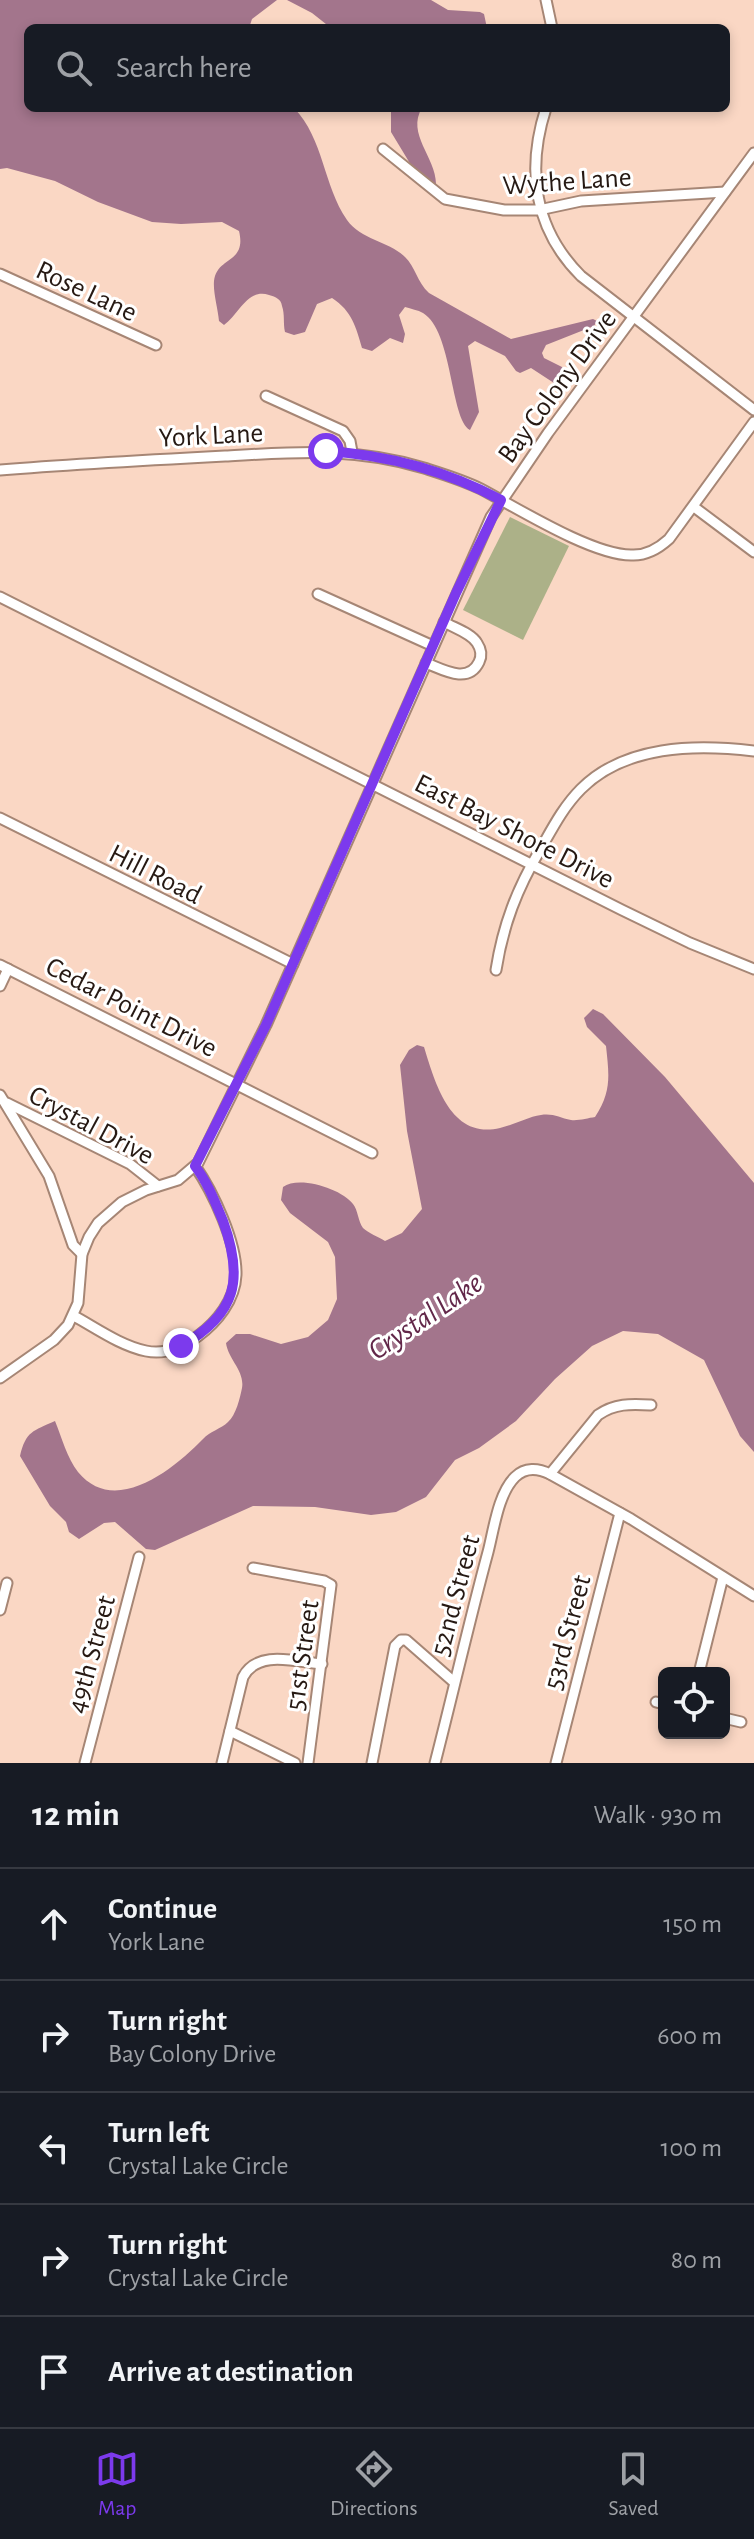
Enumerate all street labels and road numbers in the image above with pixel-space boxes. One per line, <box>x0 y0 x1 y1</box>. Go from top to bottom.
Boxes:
street label: Wythe Lane <box>502 164 632 200</box>
street label: Rose Lane <box>31 256 141 327</box>
street label: Bay Colony Drive <box>493 306 622 469</box>
street label: York Lane <box>158 419 264 453</box>
street label: East Bay Shore Drive <box>410 769 618 894</box>
street label: Hill Road <box>104 840 206 910</box>
street label: Cedar Point Drive <box>41 953 221 1063</box>
street label: Crystal Drive <box>24 1081 158 1170</box>
street label: 52nd Street <box>426 1532 486 1659</box>
street label: 53rd Street <box>539 1572 597 1693</box>
street label: 49th Street <box>63 1593 121 1716</box>
street label: 51st Street <box>281 1598 325 1712</box>

